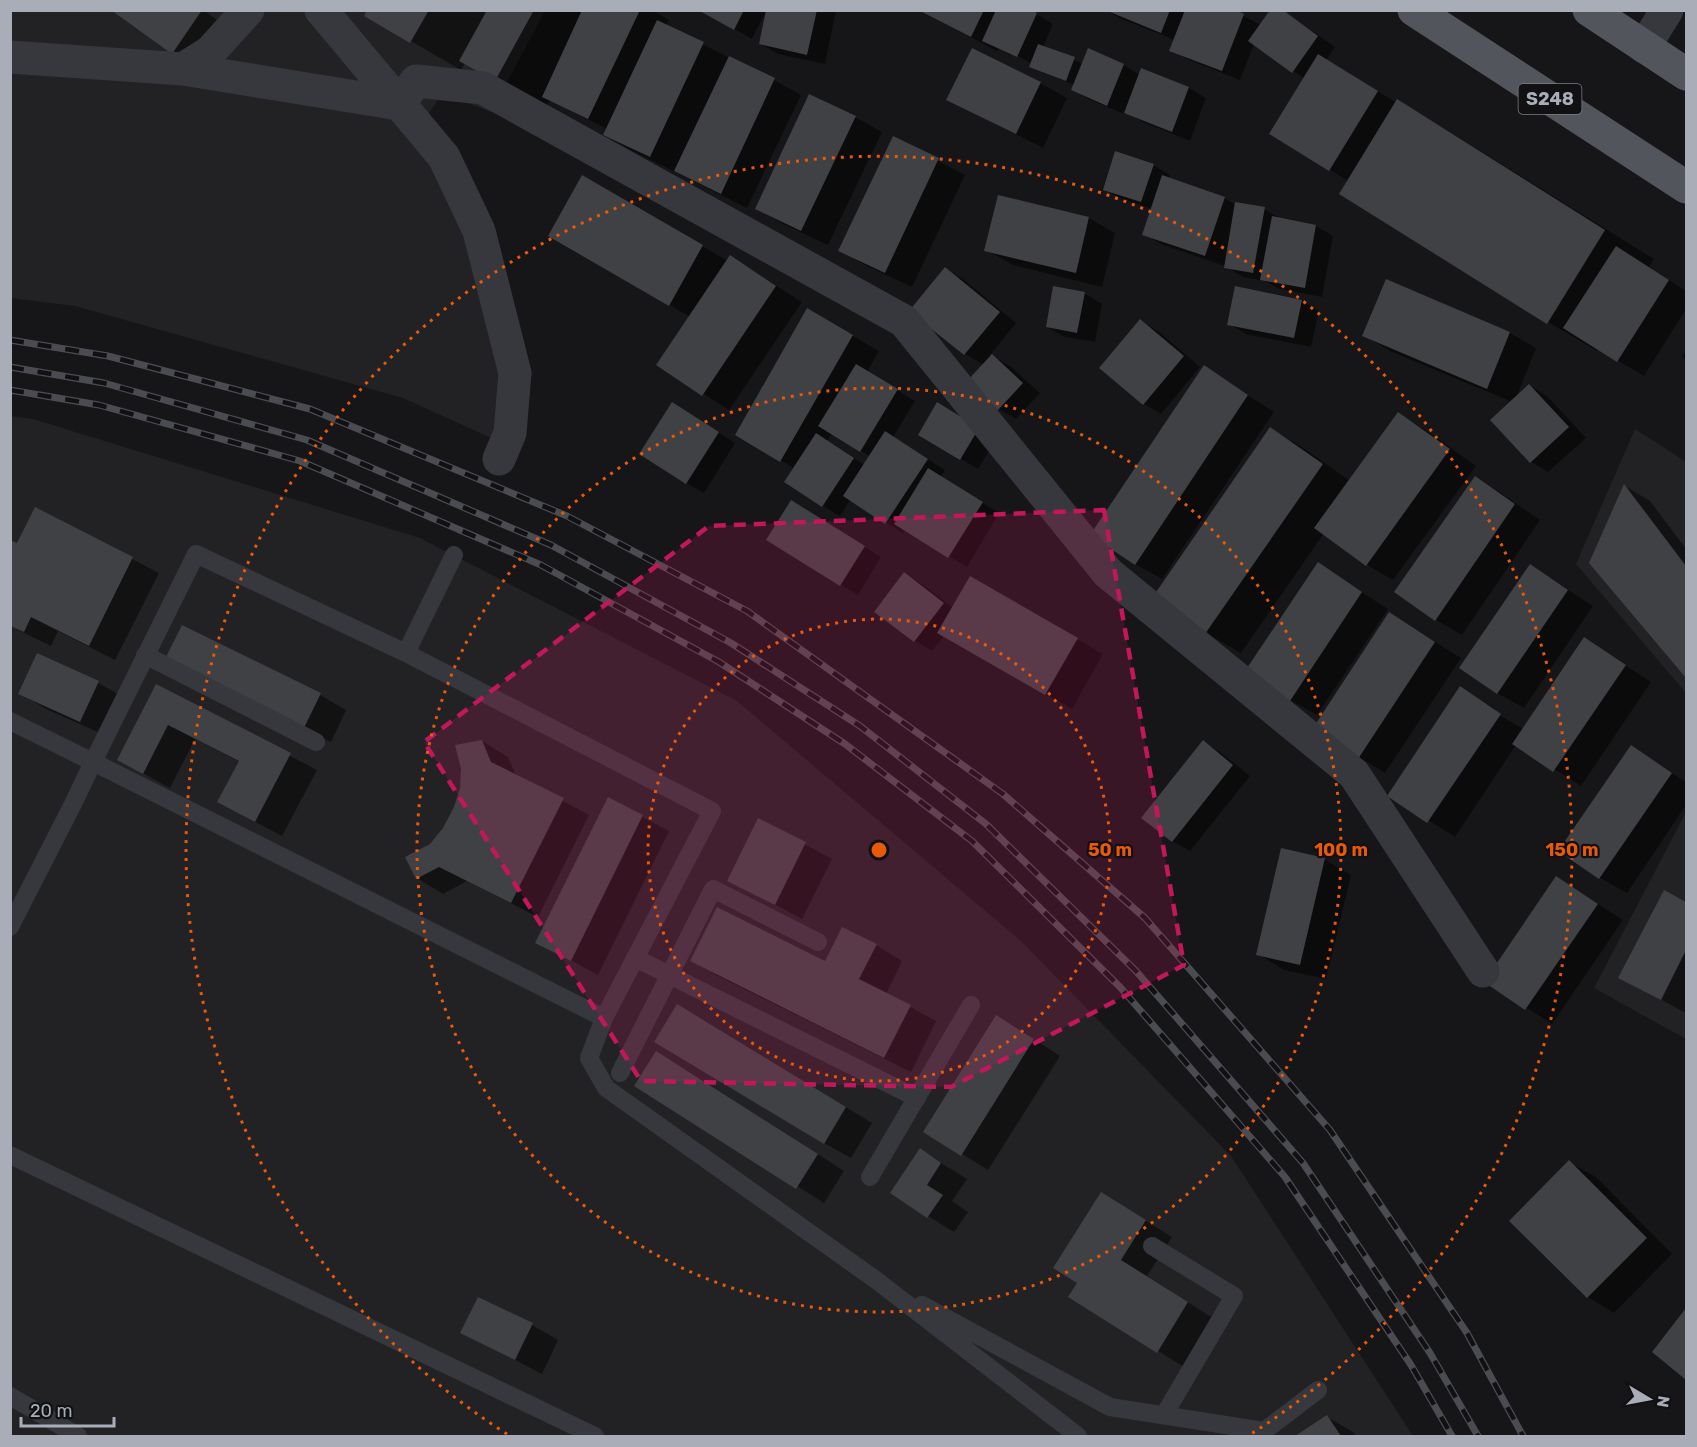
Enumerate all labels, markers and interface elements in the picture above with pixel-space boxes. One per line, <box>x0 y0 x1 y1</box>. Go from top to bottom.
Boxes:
road number: S248 <box>1518 84 1582 114</box>
text: 50 m <box>1088 839 1132 861</box>
text: 100 m <box>1314 839 1368 861</box>
text: 150 m <box>1545 839 1599 861</box>
centre of rings <box>869 840 889 860</box>
north arrow <box>1619 1369 1679 1429</box>
scale bar <box>21 1390 114 1428</box>
text: N <box>1653 1394 1674 1409</box>
text: 20 m <box>30 1400 72 1422</box>

